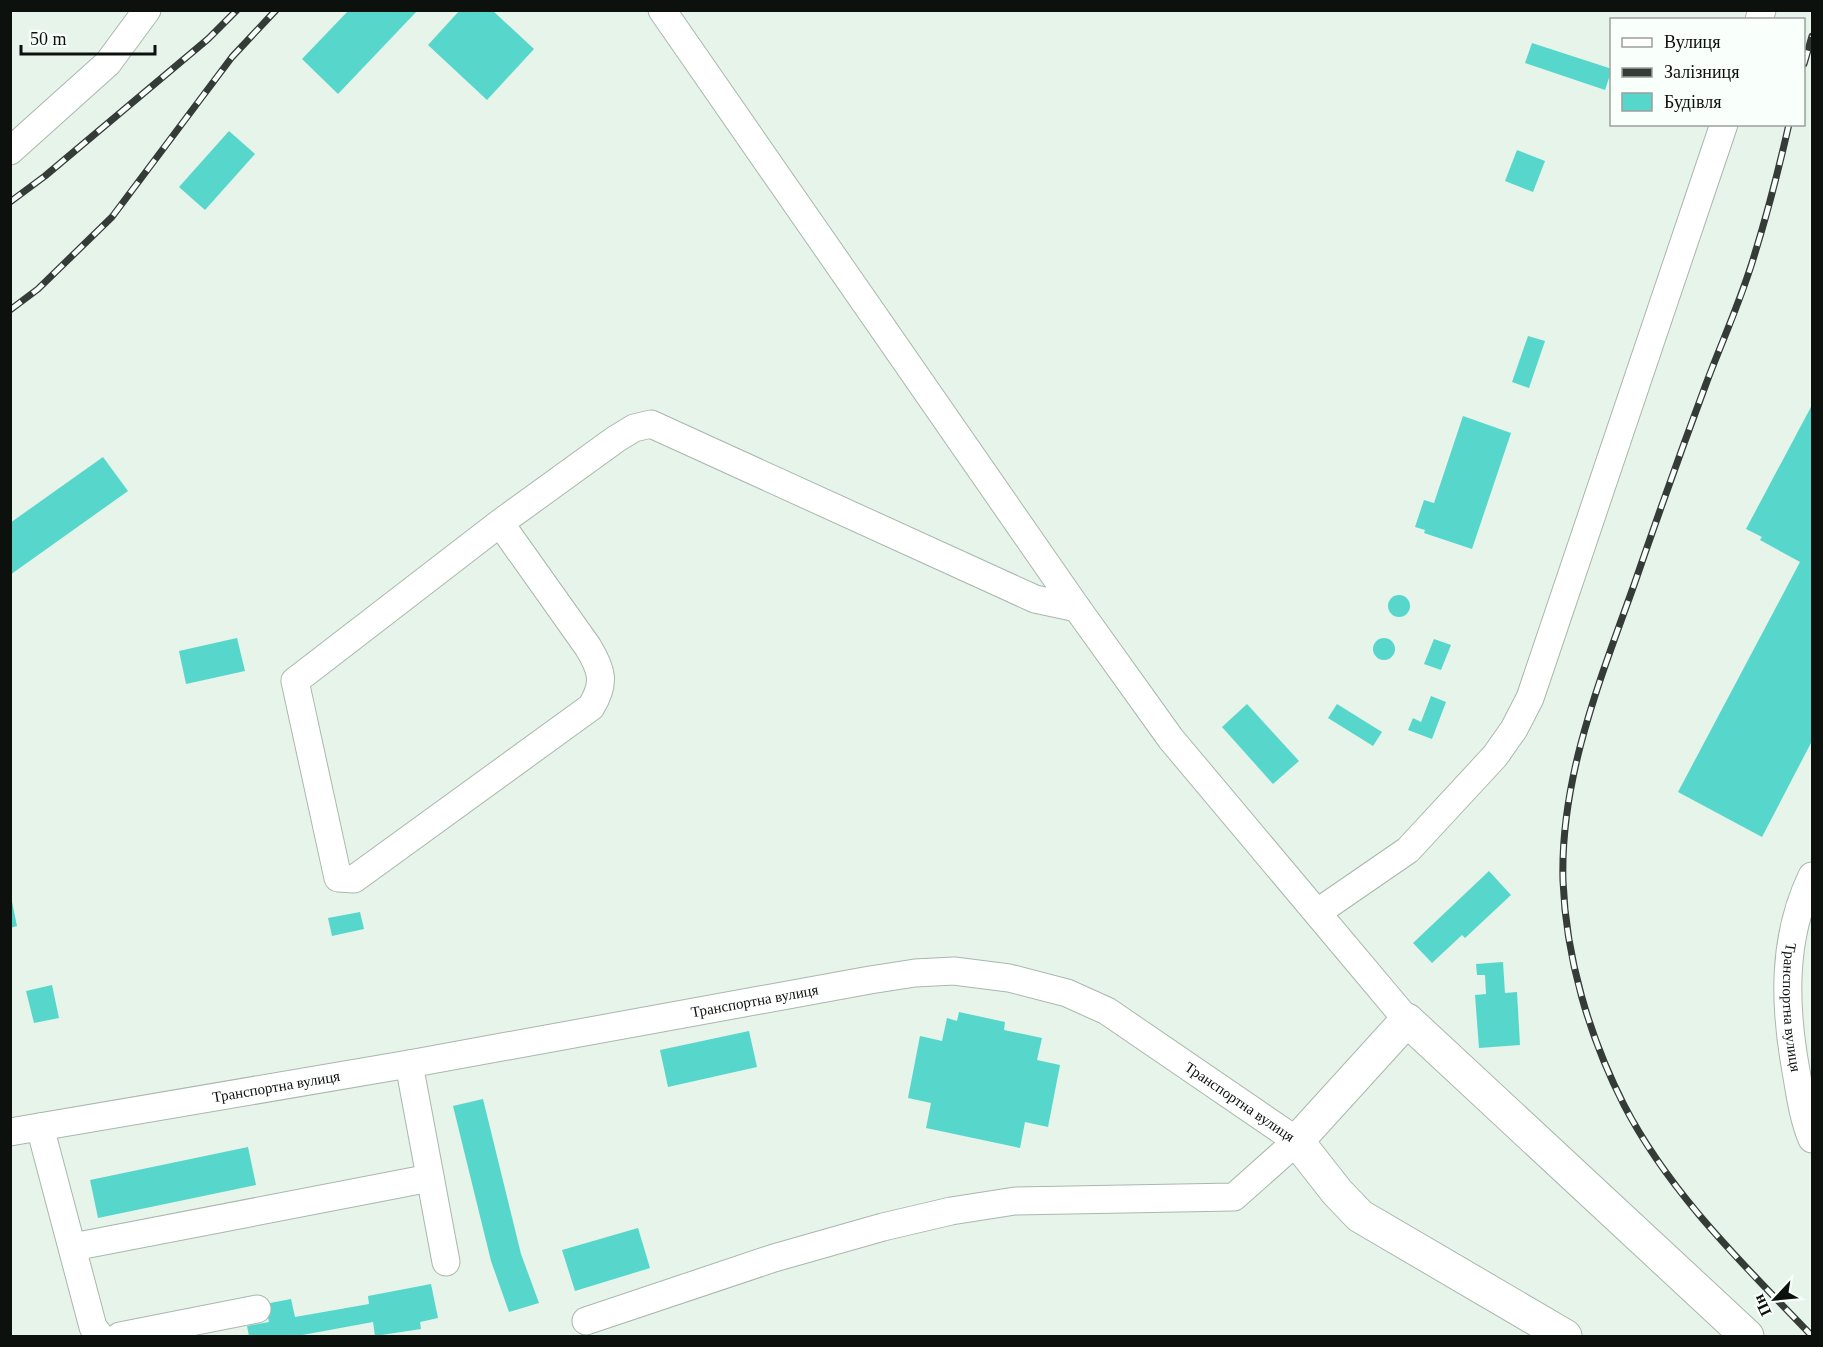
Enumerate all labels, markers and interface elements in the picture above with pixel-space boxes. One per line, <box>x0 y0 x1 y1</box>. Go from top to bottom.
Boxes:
scale bar <box>21 18 154 56</box>
legend <box>1610 18 1805 126</box>
text: 50 m <box>30 29 67 49</box>
text: Вулиця <box>1664 32 1721 52</box>
text: Залізниця <box>1664 62 1739 82</box>
text: Будівля <box>1664 92 1721 112</box>
street label: Транспортна вулиця <box>1780 942 1804 1073</box>
street label: Транспортна вулиця <box>690 982 820 1020</box>
street label: Транспортна вулиця <box>1182 1059 1298 1145</box>
street label: Транспортна вулиця <box>211 1068 341 1105</box>
north arrow <box>1745 1269 1805 1329</box>
text: Пн <box>1750 1292 1774 1319</box>

